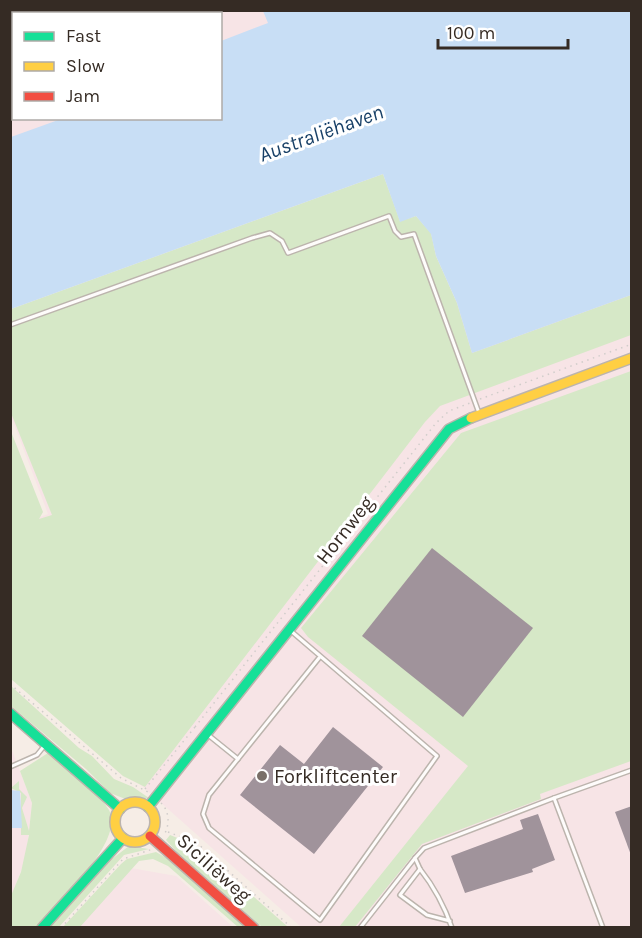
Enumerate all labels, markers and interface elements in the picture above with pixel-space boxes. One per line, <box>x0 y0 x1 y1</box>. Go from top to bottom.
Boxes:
legend <box>12 12 222 120</box>
scale bar <box>438 12 568 50</box>
text: 100 m <box>447 22 495 44</box>
text: Fast <box>66 25 101 47</box>
text: Slow <box>66 55 105 77</box>
text: Jam <box>66 85 100 107</box>
water label: Australiëhaven <box>256 99 386 167</box>
street label: Hornweg <box>311 492 379 568</box>
place label: Forkliftcenter <box>274 765 398 788</box>
marker: Forkliftcenter <box>255 769 269 783</box>
street label: Siciliëweg <box>172 829 256 907</box>

